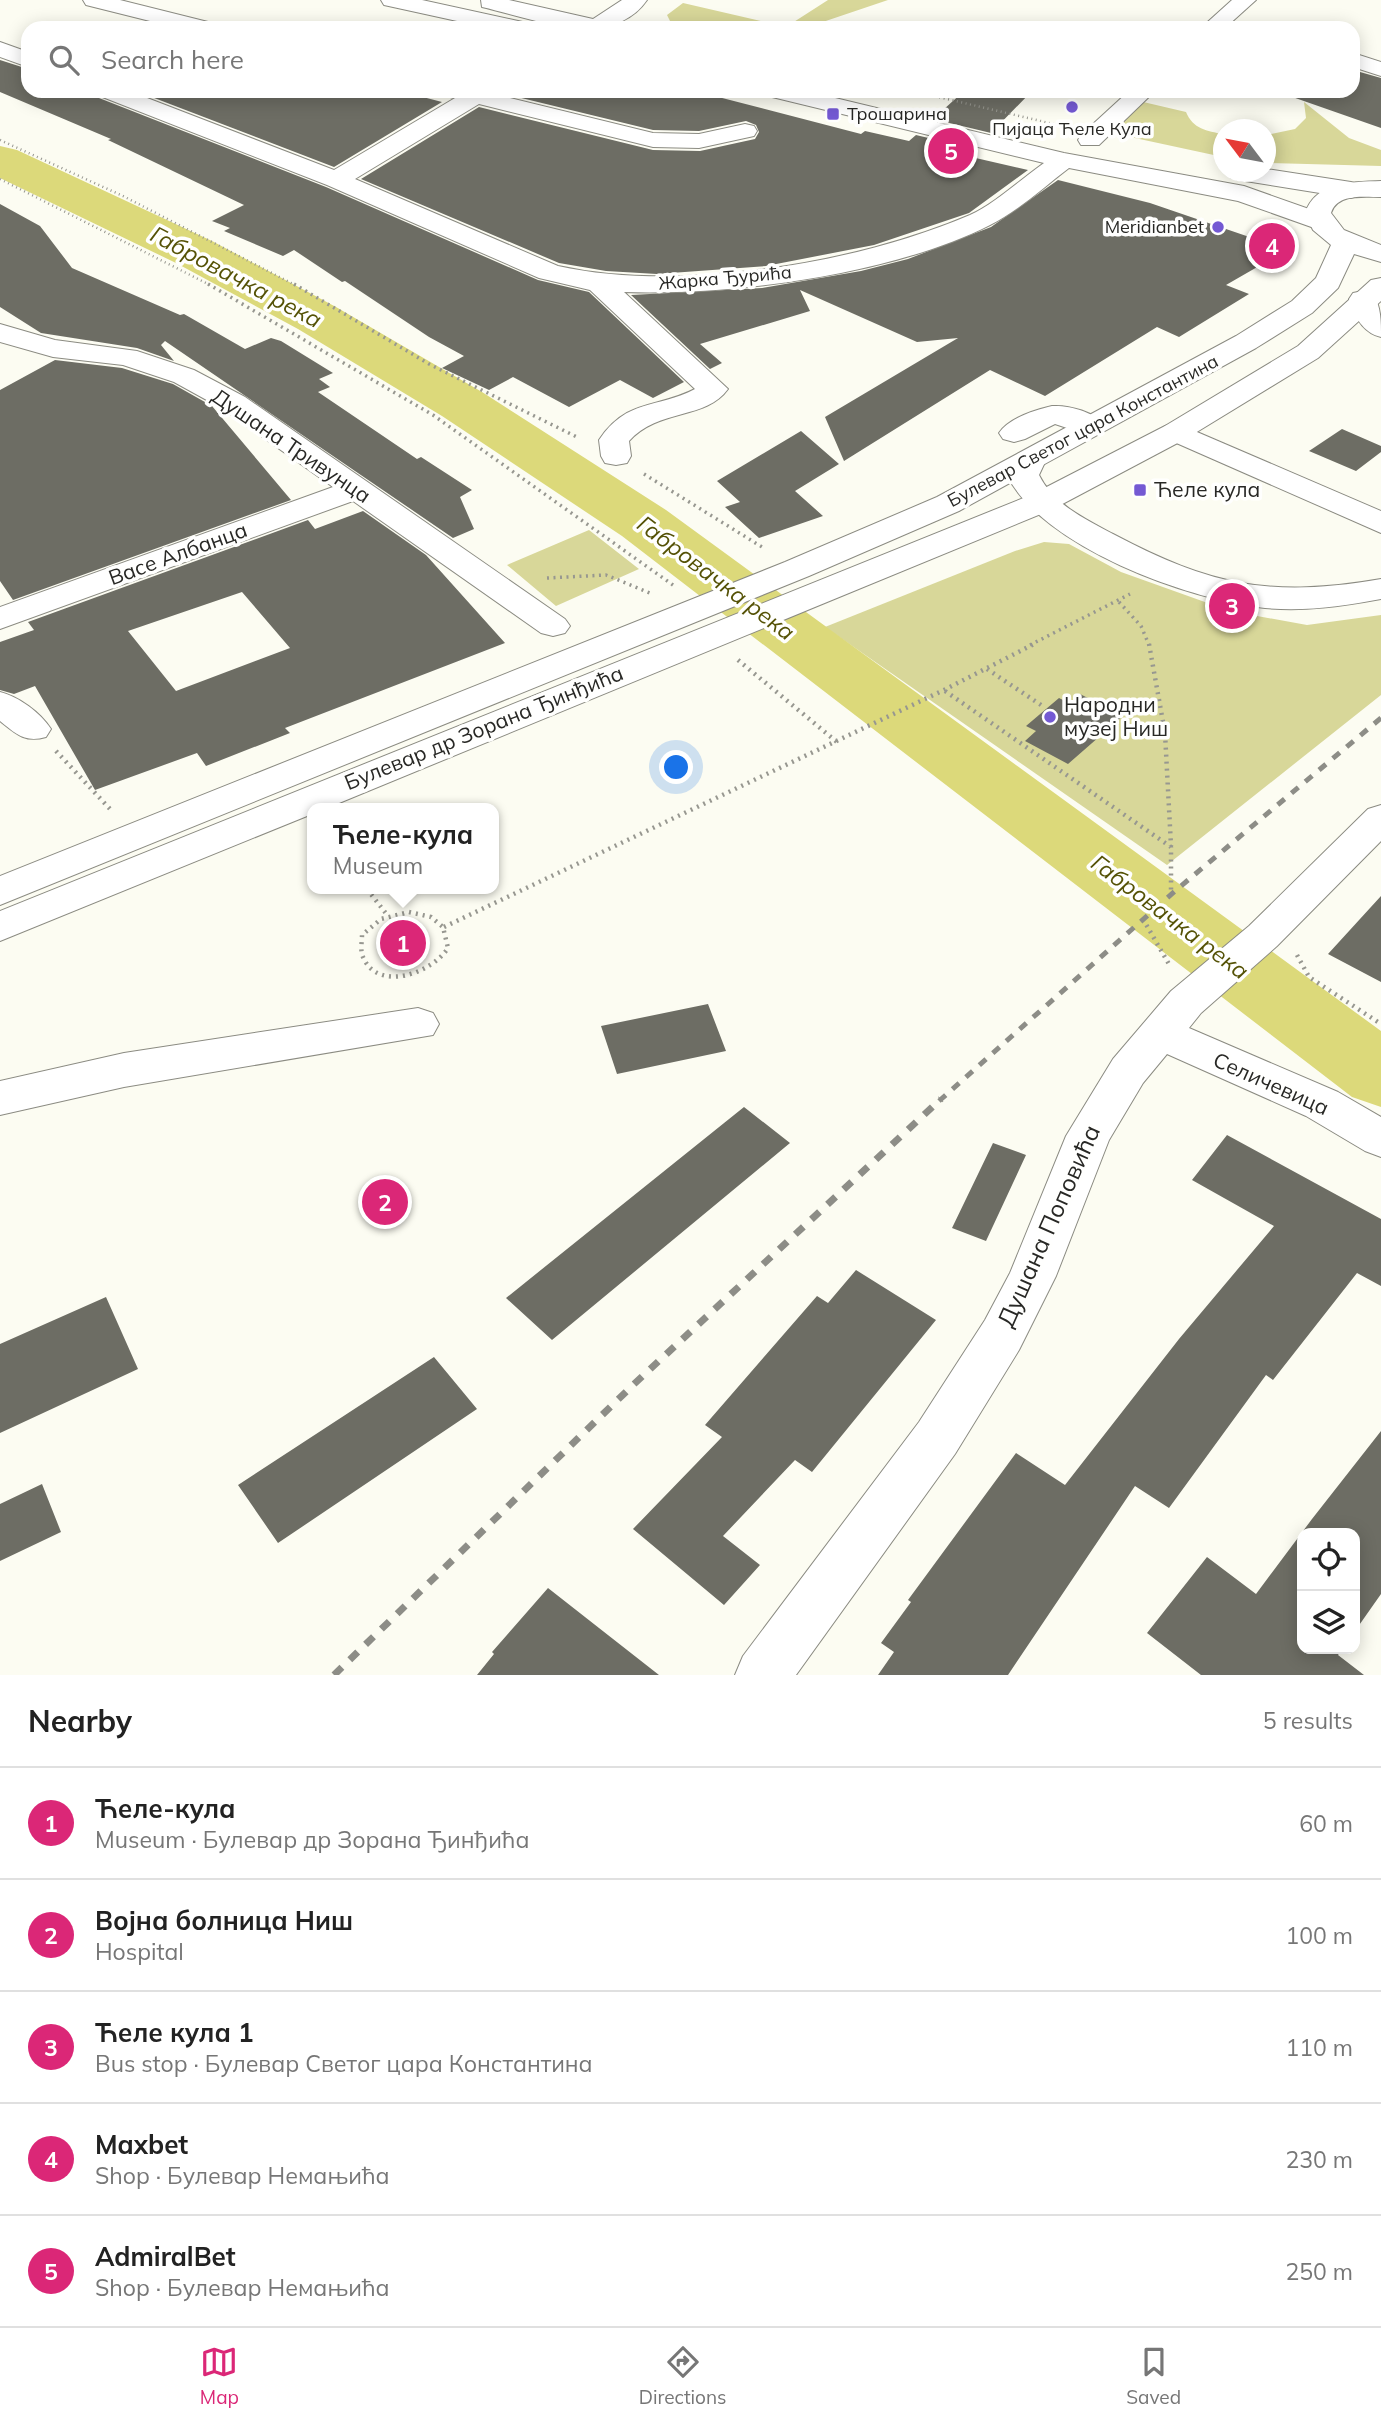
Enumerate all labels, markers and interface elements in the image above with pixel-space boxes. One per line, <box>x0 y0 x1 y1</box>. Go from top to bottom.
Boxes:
search box <box>21 21 1360 98</box>
icon: search <box>45 41 83 79</box>
text: Search here <box>101 43 244 76</box>
marker: Пијаца Ћеле Кула <box>1064 99 1080 115</box>
place label: Трошарина <box>847 102 947 125</box>
marker: Трошарина <box>825 106 841 122</box>
place label: Пијаца Ћеле Кула <box>992 117 1152 140</box>
north arrow <box>1213 119 1276 182</box>
pin: 5 <box>928 125 974 177</box>
place label: Meridianbet <box>1105 215 1204 238</box>
water label: Габровачка река <box>146 219 327 334</box>
marker: Meridianbet <box>1210 219 1226 235</box>
pin: 4 <box>1249 220 1295 272</box>
street label: Жарка Ђурића <box>657 260 793 295</box>
street label: Булевар Светог цара Константина <box>943 349 1222 512</box>
street label: Душана Тривунца <box>207 382 376 508</box>
place label: Ћеле кула <box>1154 476 1260 502</box>
marker: Ћеле кула <box>1132 482 1148 498</box>
water label: Габровачка река <box>632 509 801 646</box>
street label: Васе Албанца <box>105 516 251 590</box>
pin: 3 <box>1209 580 1255 632</box>
street label: Булевар др Зорана Ђинђића <box>340 659 627 795</box>
place label: Народни музеј Ниш <box>1064 691 1168 741</box>
marker: Народни музеј Ниш <box>1042 709 1058 725</box>
your location <box>659 750 693 784</box>
popup <box>307 803 499 894</box>
text: Ћеле-кула <box>333 818 473 851</box>
water label: Габровачка река <box>1086 848 1255 985</box>
text: Museum <box>333 851 423 880</box>
pin: 1 <box>380 917 426 969</box>
street label: Селичевица <box>1210 1046 1333 1120</box>
street label: Душана Поповића <box>990 1120 1106 1331</box>
pin: 2 <box>362 1176 408 1228</box>
map controls <box>1297 1528 1360 1654</box>
button: locate <box>1297 1528 1360 1591</box>
button: layers <box>1297 1591 1360 1654</box>
text: Nearby <box>28 1702 132 1740</box>
text: 5 results <box>1263 1706 1353 1735</box>
text: Ћеле-кула <box>95 1792 235 1825</box>
text: 1 <box>44 1809 58 1838</box>
text: 60 m <box>1299 1809 1353 1838</box>
text: Museum · Булевар др Зорана Ђинђића <box>95 1825 530 1854</box>
text: Војна болница Ниш <box>95 1904 353 1937</box>
text: 2 <box>44 1921 58 1950</box>
text: 100 m <box>1285 1921 1353 1950</box>
text: Hospital <box>95 1937 184 1966</box>
text: Ћеле кула 1 <box>95 2016 254 2049</box>
text: 3 <box>44 2033 58 2062</box>
text: 110 m <box>1285 2033 1353 2062</box>
text: Bus stop · Булевар Светог цара Константина <box>95 2049 593 2078</box>
text: Maxbet <box>95 2128 188 2161</box>
text: 4 <box>44 2145 58 2174</box>
text: 230 m <box>1285 2145 1353 2174</box>
text: Shop · Булевар Немањића <box>95 2161 390 2190</box>
text: AdmiralBet <box>95 2240 236 2273</box>
text: 5 <box>44 2257 58 2286</box>
text: 250 m <box>1285 2257 1353 2286</box>
text: Shop · Булевар Немањића <box>95 2273 390 2302</box>
tab: Map <box>200 2343 239 2409</box>
tab: Directions <box>639 2343 727 2409</box>
tab: Saved <box>1126 2343 1181 2409</box>

